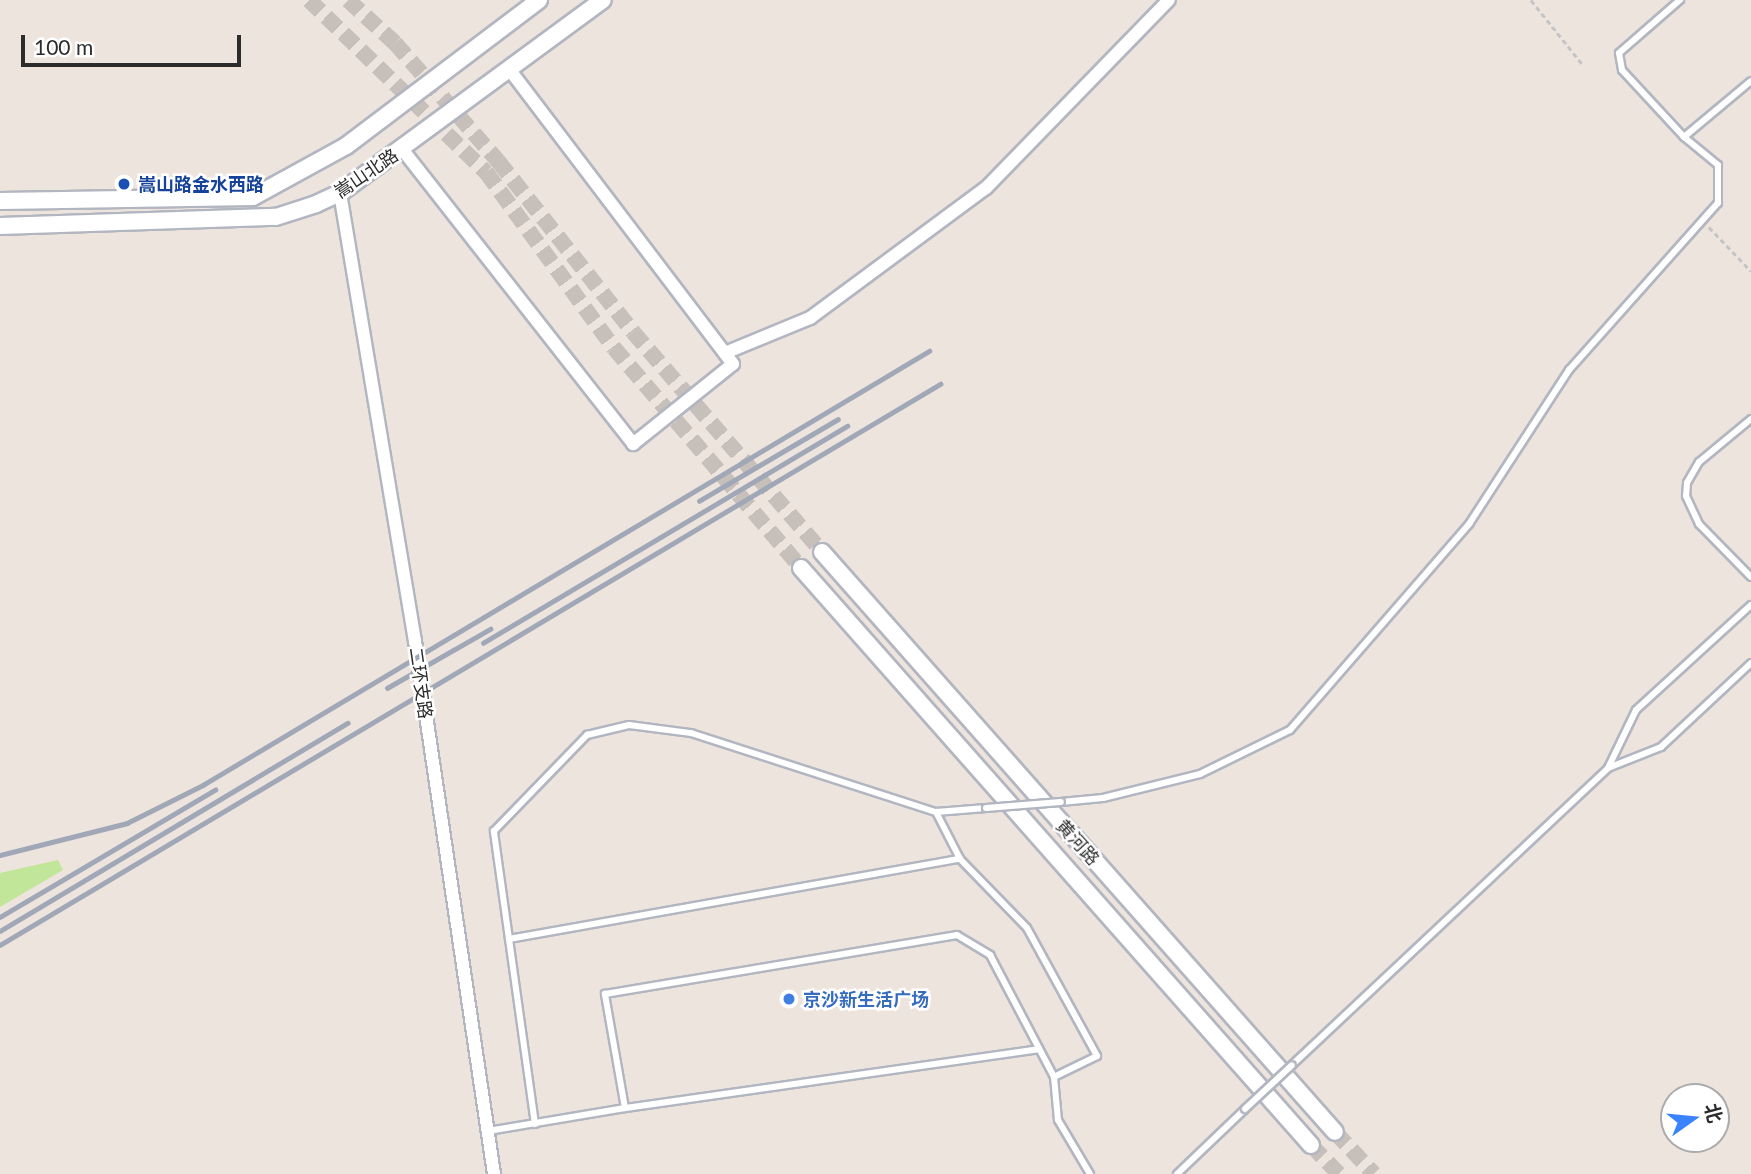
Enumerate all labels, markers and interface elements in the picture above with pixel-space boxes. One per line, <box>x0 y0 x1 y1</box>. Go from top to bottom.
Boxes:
scale bar <box>24 21 245 65</box>
text: 100 m <box>34 34 93 59</box>
street label: 嵩山北路 <box>330 144 402 202</box>
place label: 嵩山路金水西路 <box>138 173 264 195</box>
marker: 嵩山路金水西路 <box>116 176 132 192</box>
street label: 二环支路 <box>405 646 437 720</box>
street label: 黄河路 <box>1052 815 1104 869</box>
place label: 京沙新生活广场 <box>803 988 929 1010</box>
marker: 京沙新生活广场 <box>781 991 797 1007</box>
north arrow <box>1660 1083 1730 1153</box>
text: 北 <box>1700 1101 1727 1125</box>

